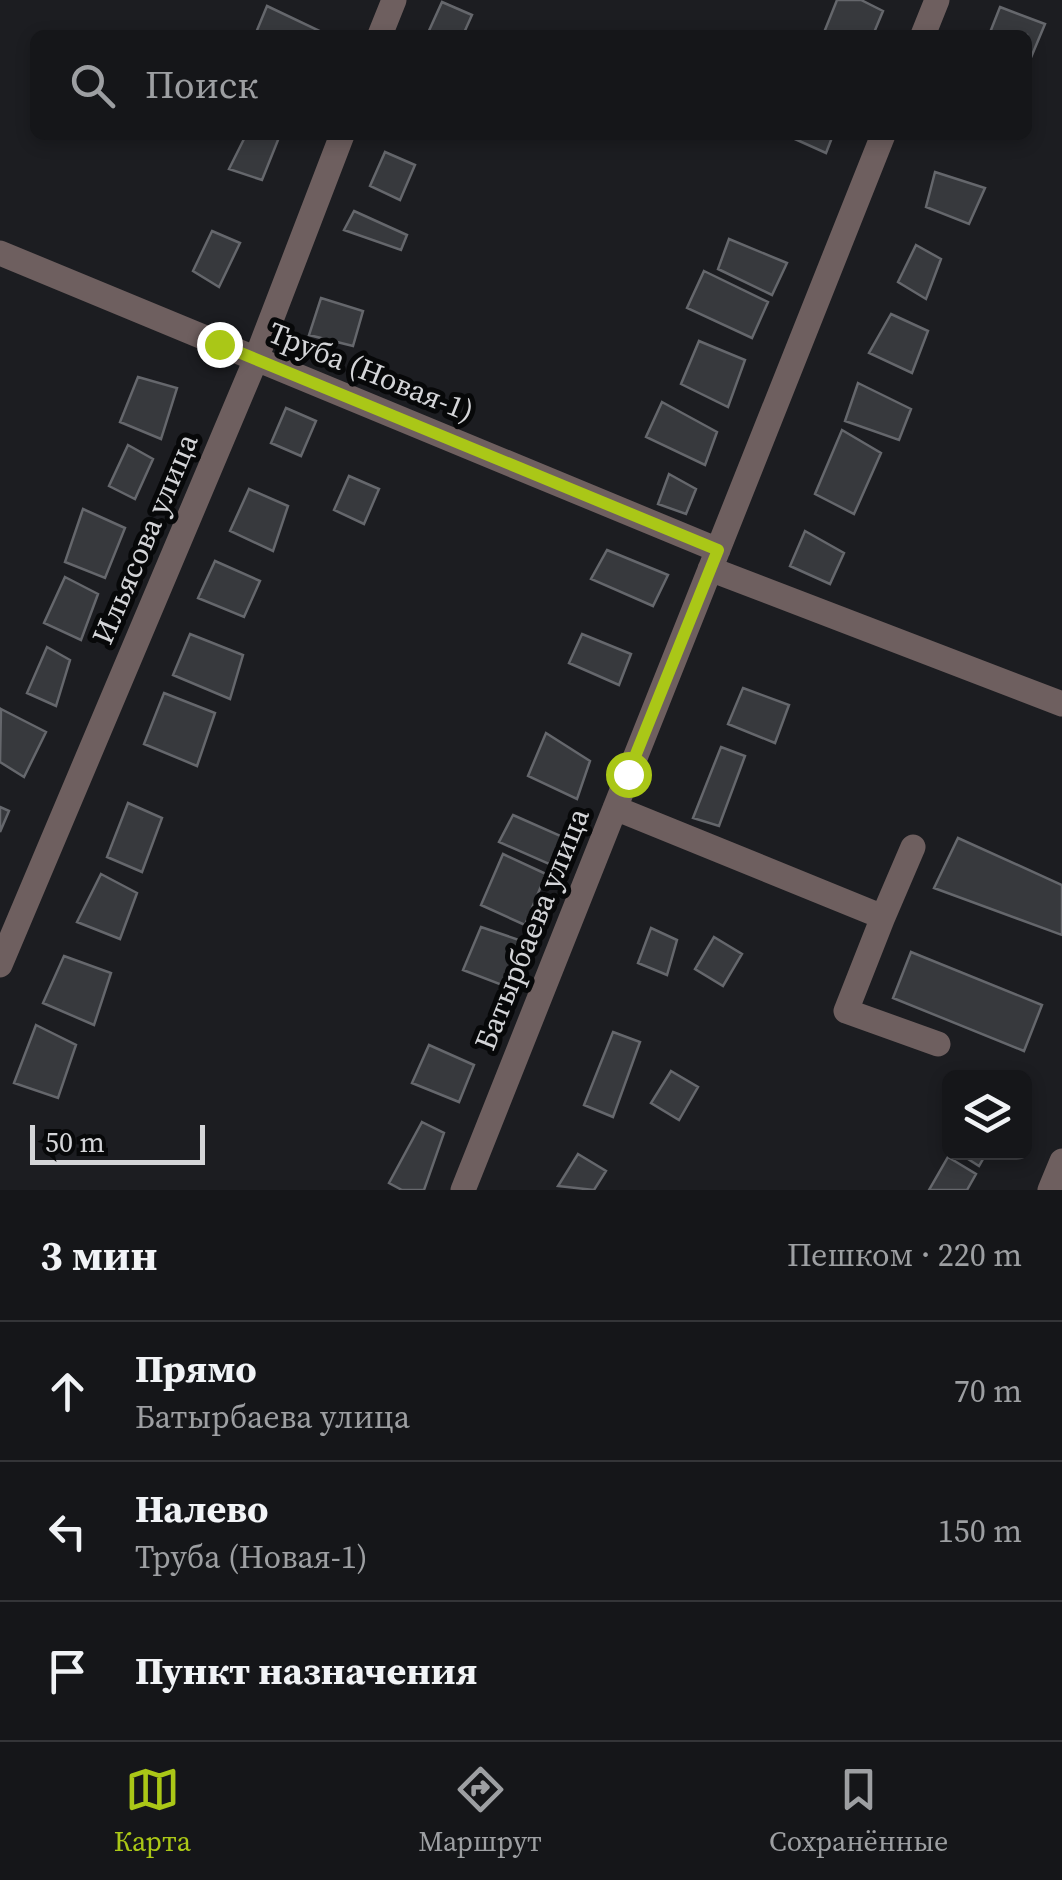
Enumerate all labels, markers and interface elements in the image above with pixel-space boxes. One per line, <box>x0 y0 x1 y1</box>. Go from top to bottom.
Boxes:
search box <box>30 30 1032 140</box>
icon: search <box>65 58 120 113</box>
text: Поиск <box>145 59 258 111</box>
street label: Труба (Новая-1) <box>262 312 480 431</box>
route end <box>197 322 243 368</box>
street label: Ильясова улица <box>82 426 208 651</box>
route start <box>606 752 652 798</box>
street label: Батырбаева улица <box>464 801 599 1056</box>
map controls <box>942 1070 1032 1160</box>
button: layers <box>942 1070 1032 1160</box>
scale bar <box>30 1120 205 1164</box>
text: 50 m <box>45 1123 105 1161</box>
text: 3 мин <box>40 1226 157 1284</box>
text: Пешком · 220 m <box>787 1233 1022 1277</box>
text: Прямо <box>135 1343 257 1395</box>
icon: ahead <box>40 1364 95 1419</box>
text: 70 m <box>954 1369 1022 1413</box>
text: Батырбаева улица <box>135 1395 410 1439</box>
text: Налево <box>135 1483 269 1535</box>
icon: left <box>40 1504 95 1559</box>
text: 150 m <box>938 1509 1022 1553</box>
text: Труба (Новая-1) <box>135 1535 368 1579</box>
icon: arrive <box>40 1644 95 1699</box>
text: Пункт назначения <box>135 1645 477 1697</box>
tab: Карта <box>114 1762 191 1860</box>
tab: Маршрут <box>418 1762 542 1860</box>
tab: Сохранённые <box>769 1762 948 1860</box>

